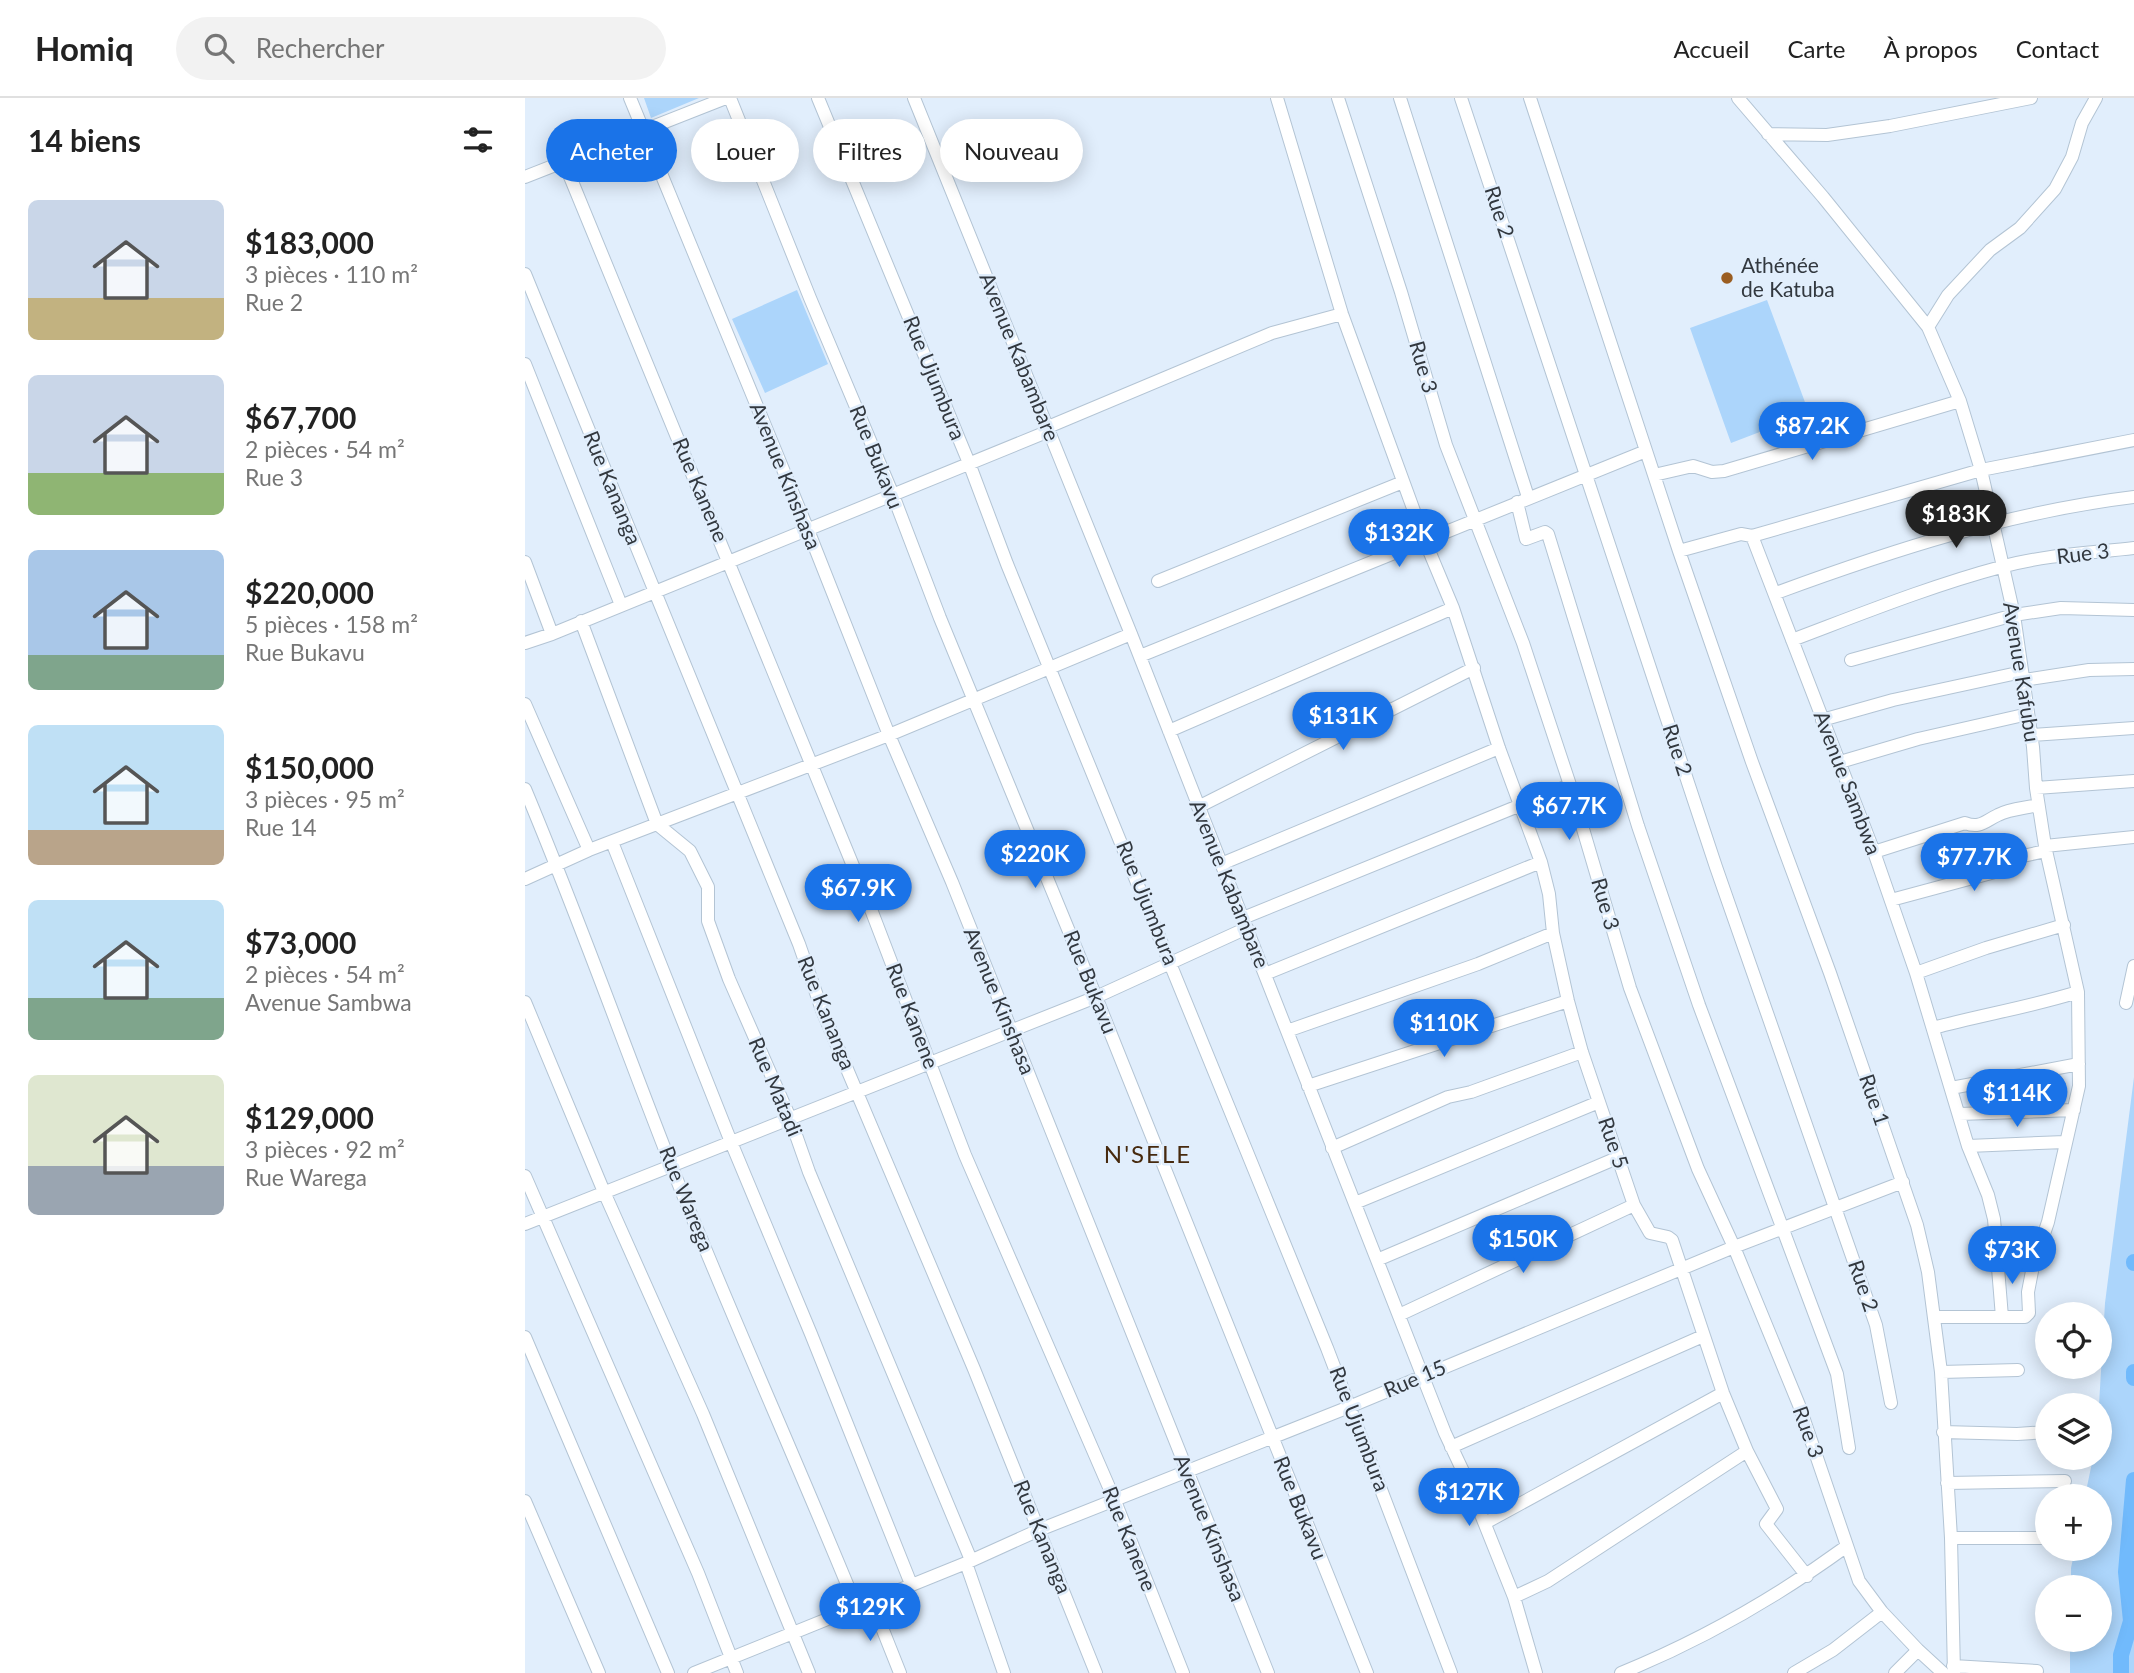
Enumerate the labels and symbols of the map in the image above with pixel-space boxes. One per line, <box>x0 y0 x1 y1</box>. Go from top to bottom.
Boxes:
street label: Rue 2 <box>1480 182 1521 241</box>
place label: Athénée de Katuba <box>1741 252 1835 301</box>
street label: Avenue Kabambare <box>975 269 1066 444</box>
marker: Athénée de Katuba <box>1719 270 1735 286</box>
street label: Rue Ujumbura <box>899 312 972 443</box>
street label: Rue 3 <box>1405 338 1444 396</box>
street label: Avenue Kinshasa <box>746 398 827 553</box>
street label: Rue Bukavu <box>845 401 909 512</box>
pin: $87.2K <box>1755 402 1869 462</box>
street label: Rue Kananga <box>579 427 648 548</box>
street label: Rue Kanene <box>668 434 735 545</box>
pin: $183K <box>1907 490 2005 550</box>
pin: $132K <box>1350 510 1448 569</box>
street label: Rue 3 <box>2055 537 2111 568</box>
street label: Avenue Kafubu <box>1999 600 2046 744</box>
pin: $131K <box>1294 692 1392 752</box>
street label: Avenue Sambwa <box>1809 707 1887 858</box>
street label: Rue 2 <box>1658 720 1699 779</box>
pin: $67.7K <box>1512 782 1626 842</box>
street label: Avenue Kabambare <box>1185 796 1276 971</box>
pin: $220K <box>986 830 1084 890</box>
pin: $77.7K <box>1917 834 2031 893</box>
street label: Rue Ujumbura <box>1112 837 1185 968</box>
pin: $67.9K <box>801 864 915 924</box>
street label: Rue 3 <box>1587 875 1626 933</box>
street label: Avenue Kinshasa <box>960 923 1041 1078</box>
street label: Rue Bukavu <box>1059 926 1123 1037</box>
street label: Rue Kananga <box>793 952 862 1073</box>
street label: Rue Kanene <box>882 959 945 1072</box>
pin: $110K <box>1395 1000 1493 1059</box>
street label: Rue Matadi <box>744 1033 808 1140</box>
street label: Rue 1 <box>1855 1070 1896 1129</box>
pin: $114K <box>1968 1070 2066 1129</box>
street label: Rue 5 <box>1594 1113 1635 1172</box>
district label: N'SELE <box>1104 1139 1192 1168</box>
street label: Rue Warega <box>655 1142 720 1255</box>
pin: $150K <box>1474 1216 1572 1275</box>
pin: $73K <box>1971 1226 2053 1286</box>
street label: Rue 2 <box>1844 1256 1885 1315</box>
street label: Rue 15 <box>1379 1353 1449 1402</box>
street label: Rue Ujumbura <box>1325 1363 1396 1494</box>
street label: Rue 3 <box>1789 1402 1830 1461</box>
street label: Avenue Kinshasa <box>1170 1450 1251 1605</box>
street label: Rue Bukavu <box>1269 1452 1333 1563</box>
pin: $127K <box>1420 1468 1518 1528</box>
street label: Rue Kananga <box>1009 1476 1078 1597</box>
street label: Rue Kanene <box>1098 1482 1163 1594</box>
pin: $129K <box>821 1584 919 1643</box>

